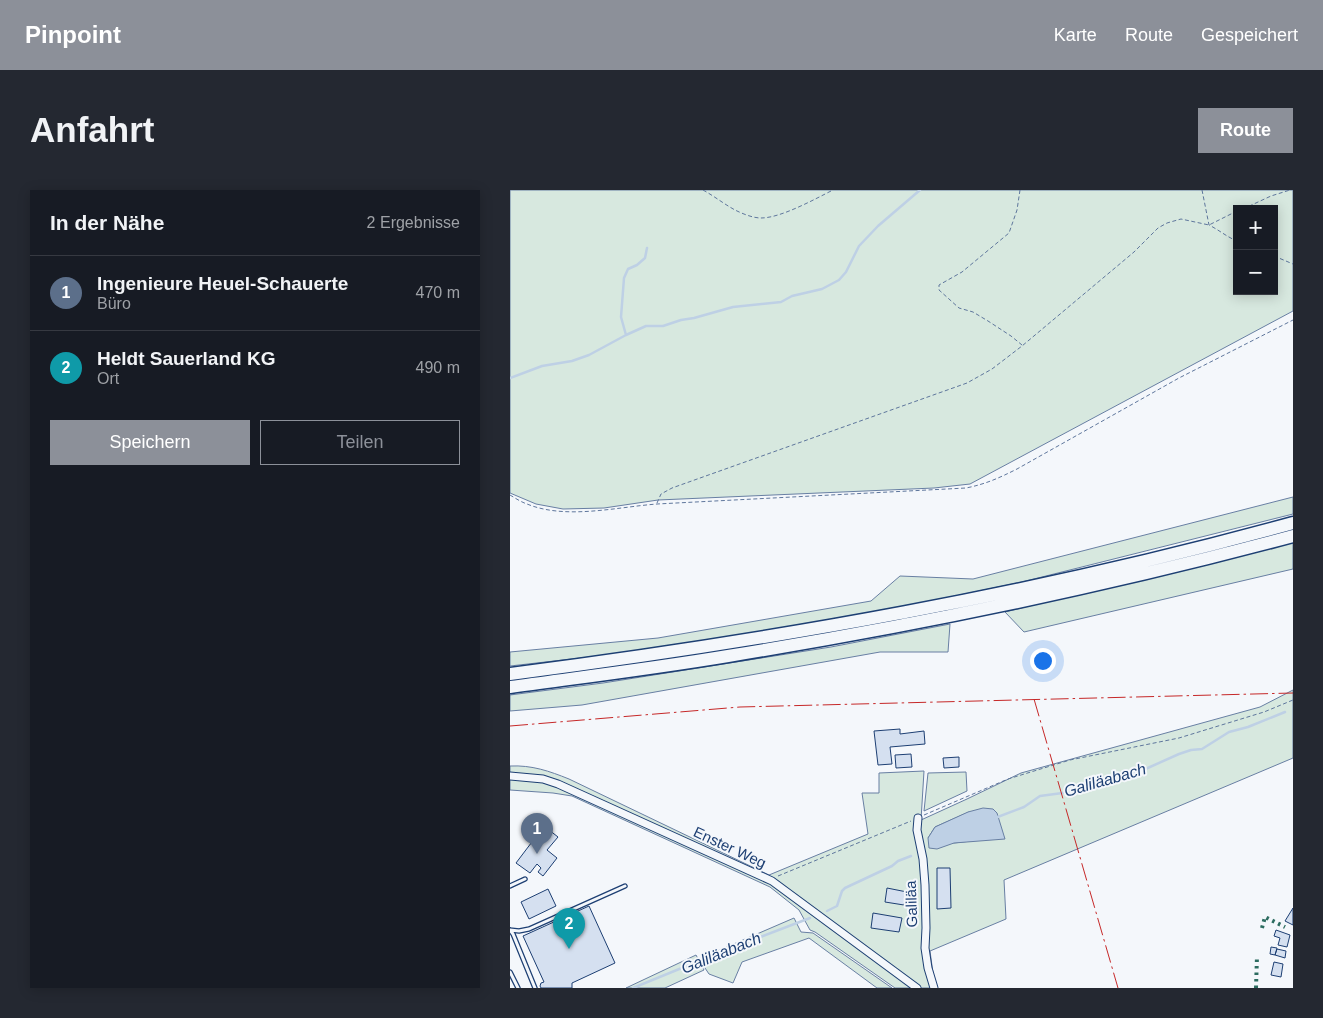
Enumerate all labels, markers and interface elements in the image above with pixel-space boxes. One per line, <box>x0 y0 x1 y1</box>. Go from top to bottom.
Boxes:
text: Pinpoint <box>25 21 121 48</box>
text: Karte <box>1054 25 1097 45</box>
text: Route <box>1125 25 1173 45</box>
text: Gespeichert <box>1201 25 1298 45</box>
button: Route <box>1198 108 1293 153</box>
text: Anfahrt <box>30 110 154 149</box>
map controls <box>1233 205 1278 295</box>
button: + <box>1233 205 1278 250</box>
text: In der Nähe <box>50 211 164 234</box>
text: 2 Ergebnisse <box>367 214 460 231</box>
button: − <box>1233 250 1278 295</box>
text: Ingenieure Heuel-Schauerte <box>97 273 348 294</box>
text: 1 <box>62 284 70 301</box>
text: 470 m <box>416 284 460 301</box>
text: Büro <box>97 295 131 312</box>
text: Heldt Sauerland KG <box>97 348 275 369</box>
text: 2 <box>62 359 70 376</box>
text: 490 m <box>416 359 460 376</box>
text: Ort <box>97 370 119 387</box>
button: Speichern <box>50 420 250 465</box>
button: Teilen <box>260 420 460 465</box>
your location <box>1030 648 1056 674</box>
water label: Galiläabach <box>1062 760 1148 800</box>
pin: 1 <box>521 813 553 854</box>
street label: Enster Weg <box>691 823 769 871</box>
street label: Galiläa <box>902 880 920 928</box>
pin: 2 <box>553 908 585 949</box>
water label: Galiläabach <box>679 929 763 977</box>

